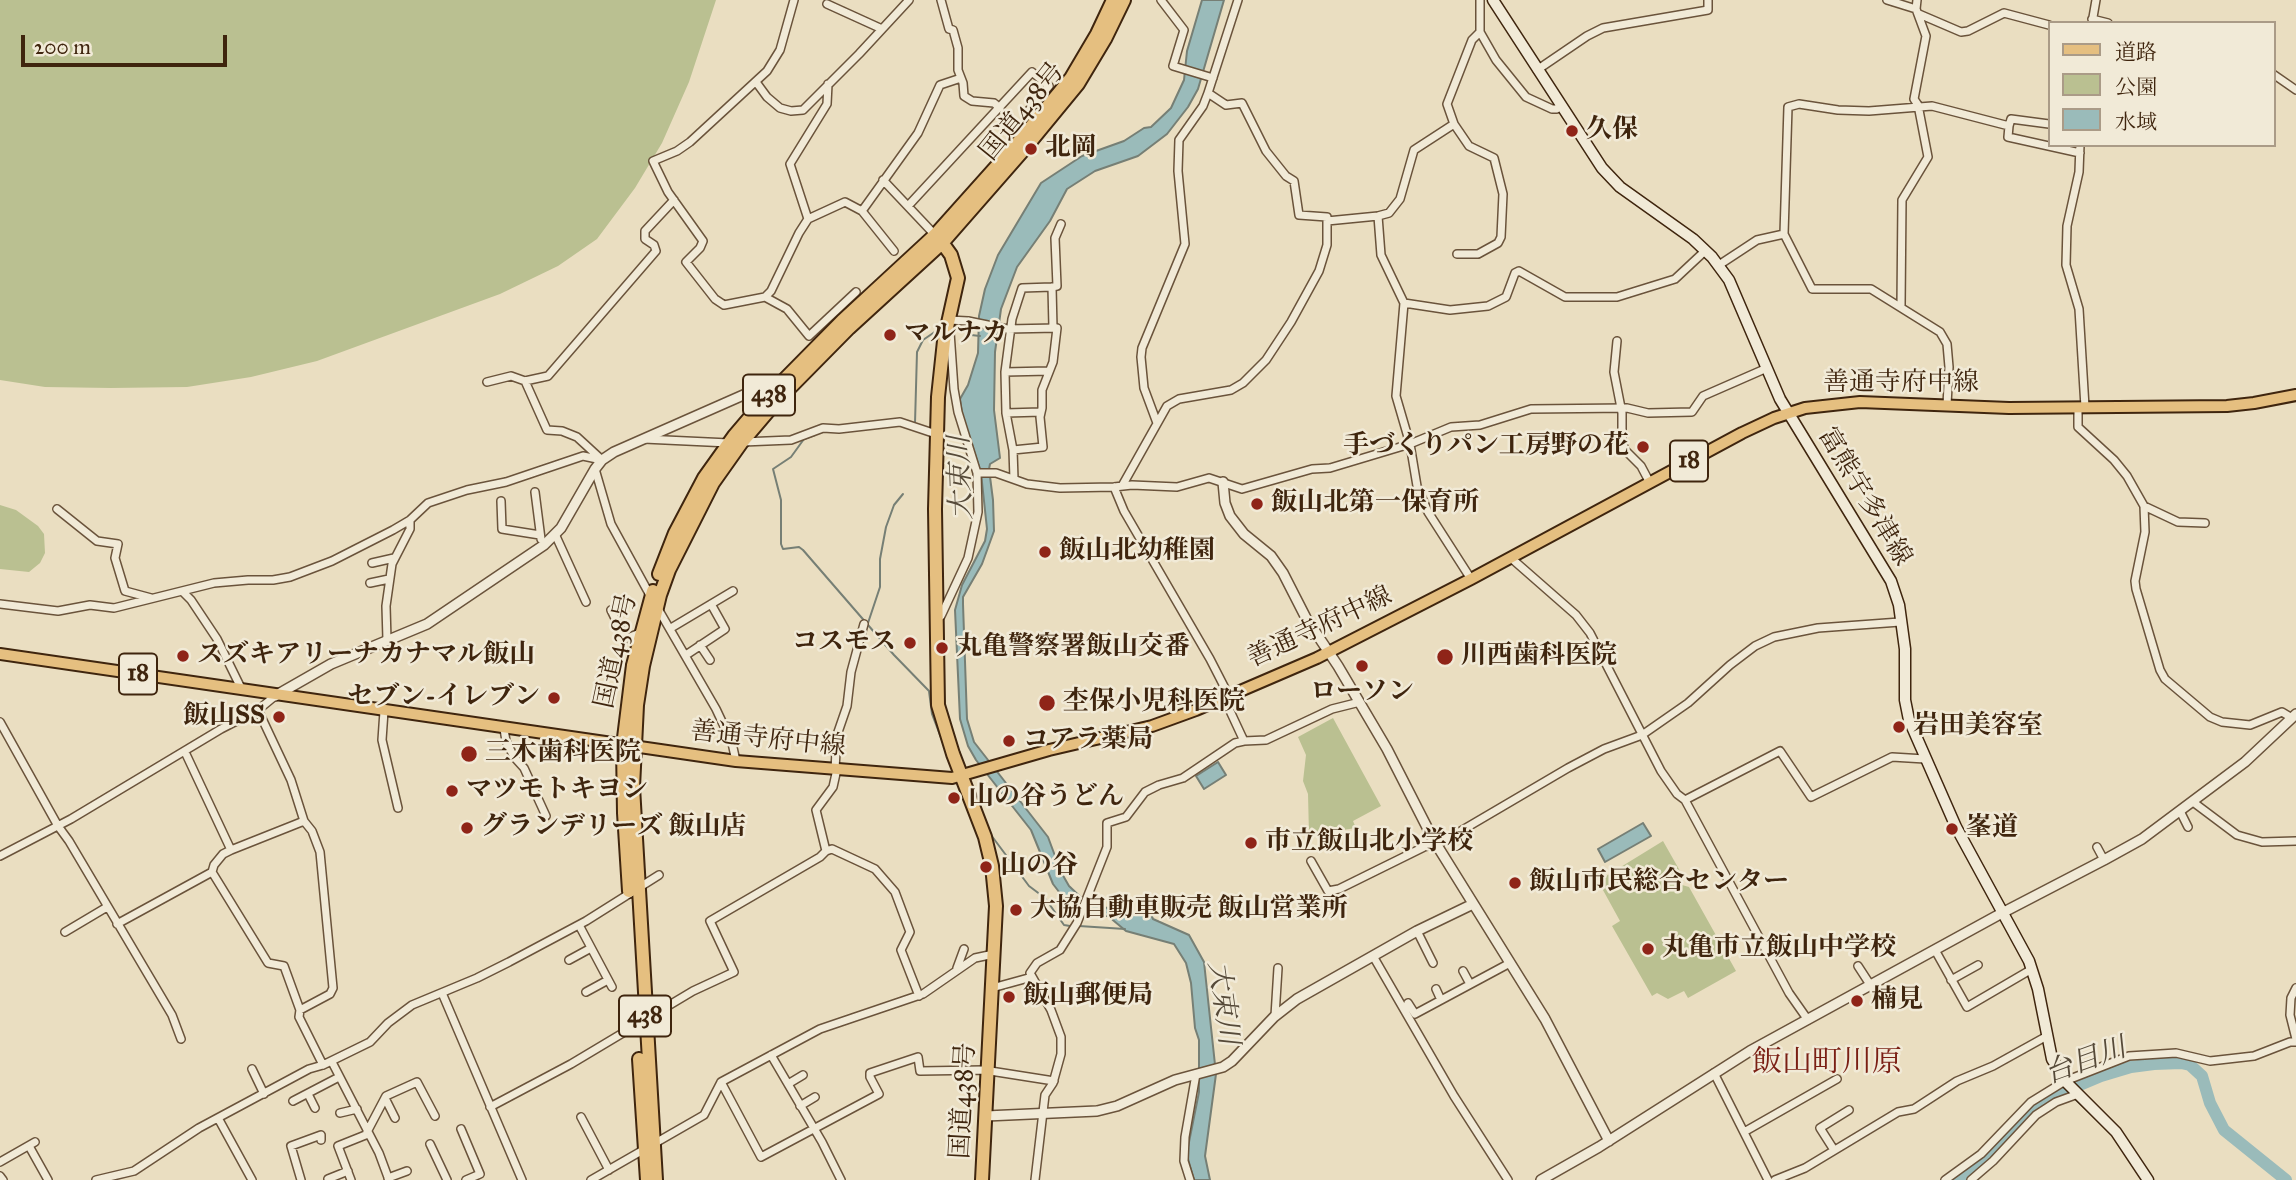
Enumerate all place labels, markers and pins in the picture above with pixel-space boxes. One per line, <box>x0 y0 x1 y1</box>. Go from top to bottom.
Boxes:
place label: 久保 <box>1586 115 1638 147</box>
marker: 久保 <box>1564 123 1580 139</box>
place label: 北岡 <box>1045 133 1097 165</box>
marker: 北岡 <box>1023 141 1039 157</box>
place label: マルナカ <box>904 319 1008 351</box>
marker: マルナカ <box>882 327 898 343</box>
place label: 手づくりパン工房野の花 <box>1343 431 1629 463</box>
marker: 手づくりパン工房野の花 <box>1635 439 1651 455</box>
place label: 飯山北第一保育所 <box>1271 488 1479 520</box>
marker: 飯山北第一保育所 <box>1249 496 1265 512</box>
place label: 飯山北幼稚園 <box>1059 536 1215 568</box>
marker: 飯山北幼稚園 <box>1037 544 1053 560</box>
place label: コスモス <box>792 627 896 659</box>
place label: 丸亀警察署飯山交番 <box>956 632 1190 664</box>
marker: コスモス <box>902 635 918 651</box>
place label: スズキアリーナカナマル飯山 <box>197 640 535 672</box>
marker: 丸亀警察署飯山交番 <box>934 640 950 656</box>
place label: 川西歯科医院 <box>1461 641 1617 673</box>
marker: 川西歯科医院 <box>1435 647 1455 667</box>
marker: スズキアリーナカナマル飯山 <box>175 648 191 664</box>
marker: ローソン <box>1354 658 1370 674</box>
place label: ローソン <box>1310 677 1414 709</box>
place label: セブン-イレブン <box>347 682 540 714</box>
place label: 杢保小児科医院 <box>1063 687 1245 719</box>
marker: セブン-イレブン <box>546 690 562 706</box>
marker: 杢保小児科医院 <box>1037 693 1057 713</box>
place label: 飯山SS <box>183 701 265 733</box>
marker: 飯山SS <box>271 709 287 725</box>
place label: 岩田美容室 <box>1913 711 2043 743</box>
marker: 岩田美容室 <box>1891 719 1907 735</box>
place label: コアラ薬局 <box>1023 725 1153 757</box>
marker: コアラ薬局 <box>1001 733 1017 749</box>
place label: 三木歯科医院 <box>485 738 641 770</box>
marker: 三木歯科医院 <box>459 744 479 764</box>
place label: マツモトキヨシ <box>466 775 648 807</box>
place label: 山の谷うどん <box>968 782 1124 814</box>
marker: マツモトキヨシ <box>444 783 460 799</box>
marker: 山の谷うどん <box>946 790 962 806</box>
place label: グランデリーズ 飯山店 <box>481 812 747 844</box>
place label: 峯道 <box>1966 813 2018 845</box>
marker: グランデリーズ 飯山店 <box>459 820 475 836</box>
marker: 峯道 <box>1944 821 1960 837</box>
place label: 市立飯山北小学校 <box>1265 827 1473 859</box>
marker: 市立飯山北小学校 <box>1243 835 1259 851</box>
place label: 山の谷 <box>1000 851 1078 883</box>
marker: 山の谷 <box>978 859 994 875</box>
place label: 飯山市民総合センター <box>1529 867 1789 899</box>
marker: 飯山市民総合センター <box>1507 875 1523 891</box>
place label: 大協自動車販売 飯山営業所 <box>1030 894 1348 926</box>
marker: 大協自動車販売 飯山営業所 <box>1008 902 1024 918</box>
place label: 丸亀市立飯山中学校 <box>1662 933 1896 965</box>
marker: 丸亀市立飯山中学校 <box>1640 941 1656 957</box>
place label: 飯山郵便局 <box>1023 981 1153 1013</box>
place label: 楠見 <box>1871 985 1923 1017</box>
marker: 飯山郵便局 <box>1001 989 1017 1005</box>
marker: 楠見 <box>1849 993 1865 1009</box>

